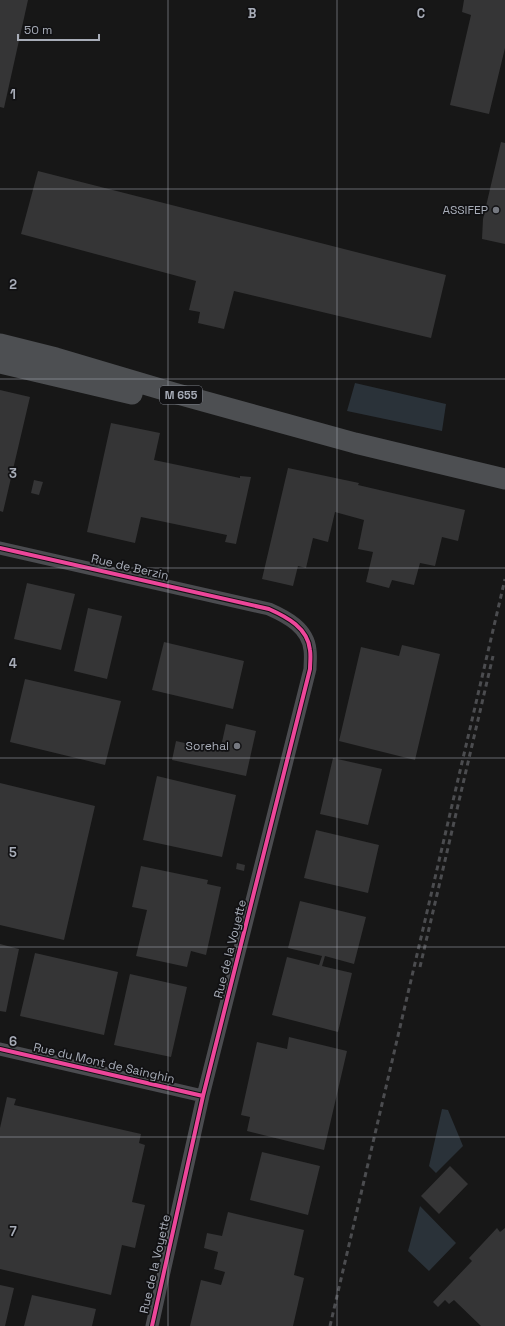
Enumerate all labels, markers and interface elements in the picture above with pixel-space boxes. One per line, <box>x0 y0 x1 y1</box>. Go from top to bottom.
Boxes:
text: B <box>248 5 257 22</box>
text: C <box>417 5 425 22</box>
scale bar <box>18 16 99 42</box>
text: 50 m <box>24 22 52 38</box>
text: 1 <box>10 86 16 103</box>
place label: ASSIFEP <box>442 202 488 218</box>
marker: ASSIFEP <box>491 205 501 215</box>
text: 2 <box>9 276 17 293</box>
road number: M 655 <box>160 386 202 404</box>
text: 3 <box>9 465 17 482</box>
street label: Rue de Berzin <box>90 550 170 584</box>
text: 4 <box>9 655 17 672</box>
place label: Sorehal <box>186 738 229 754</box>
marker: Sorehal <box>232 741 242 751</box>
text: 5 <box>9 844 17 861</box>
street label: Rue de la Voyette <box>210 898 250 1000</box>
text: 6 <box>9 1033 17 1050</box>
street label: Rue du Mont de Sainghin <box>32 1039 176 1087</box>
street label: Rue de la Voyette <box>136 1213 174 1315</box>
text: 7 <box>9 1223 17 1240</box>

